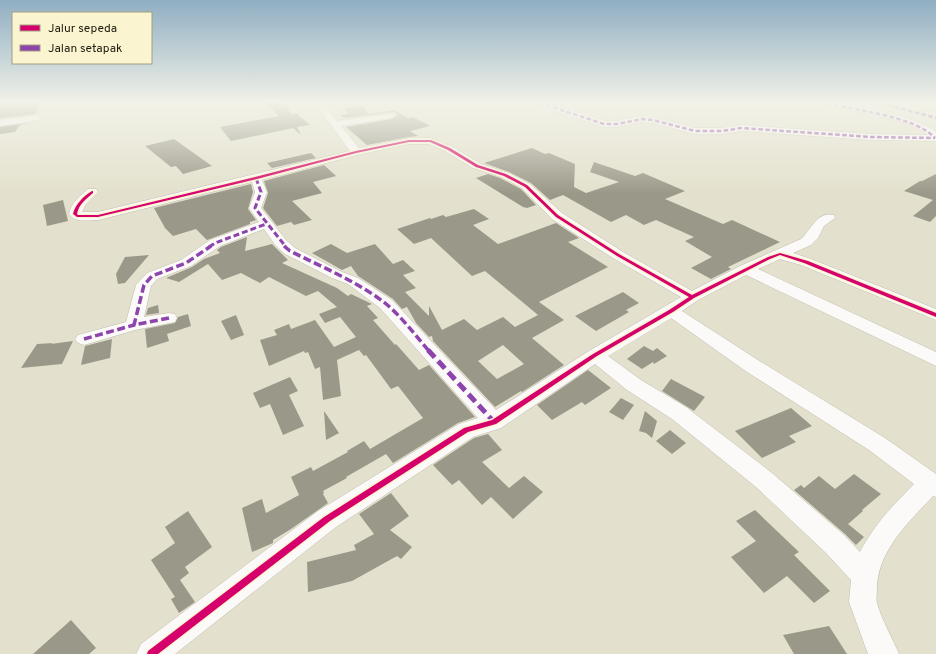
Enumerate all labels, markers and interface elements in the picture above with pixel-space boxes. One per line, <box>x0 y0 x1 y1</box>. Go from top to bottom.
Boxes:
legend <box>12 12 152 64</box>
text: Jalur sepeda <box>48 21 117 37</box>
text: Jalan setapak <box>48 41 122 57</box>

